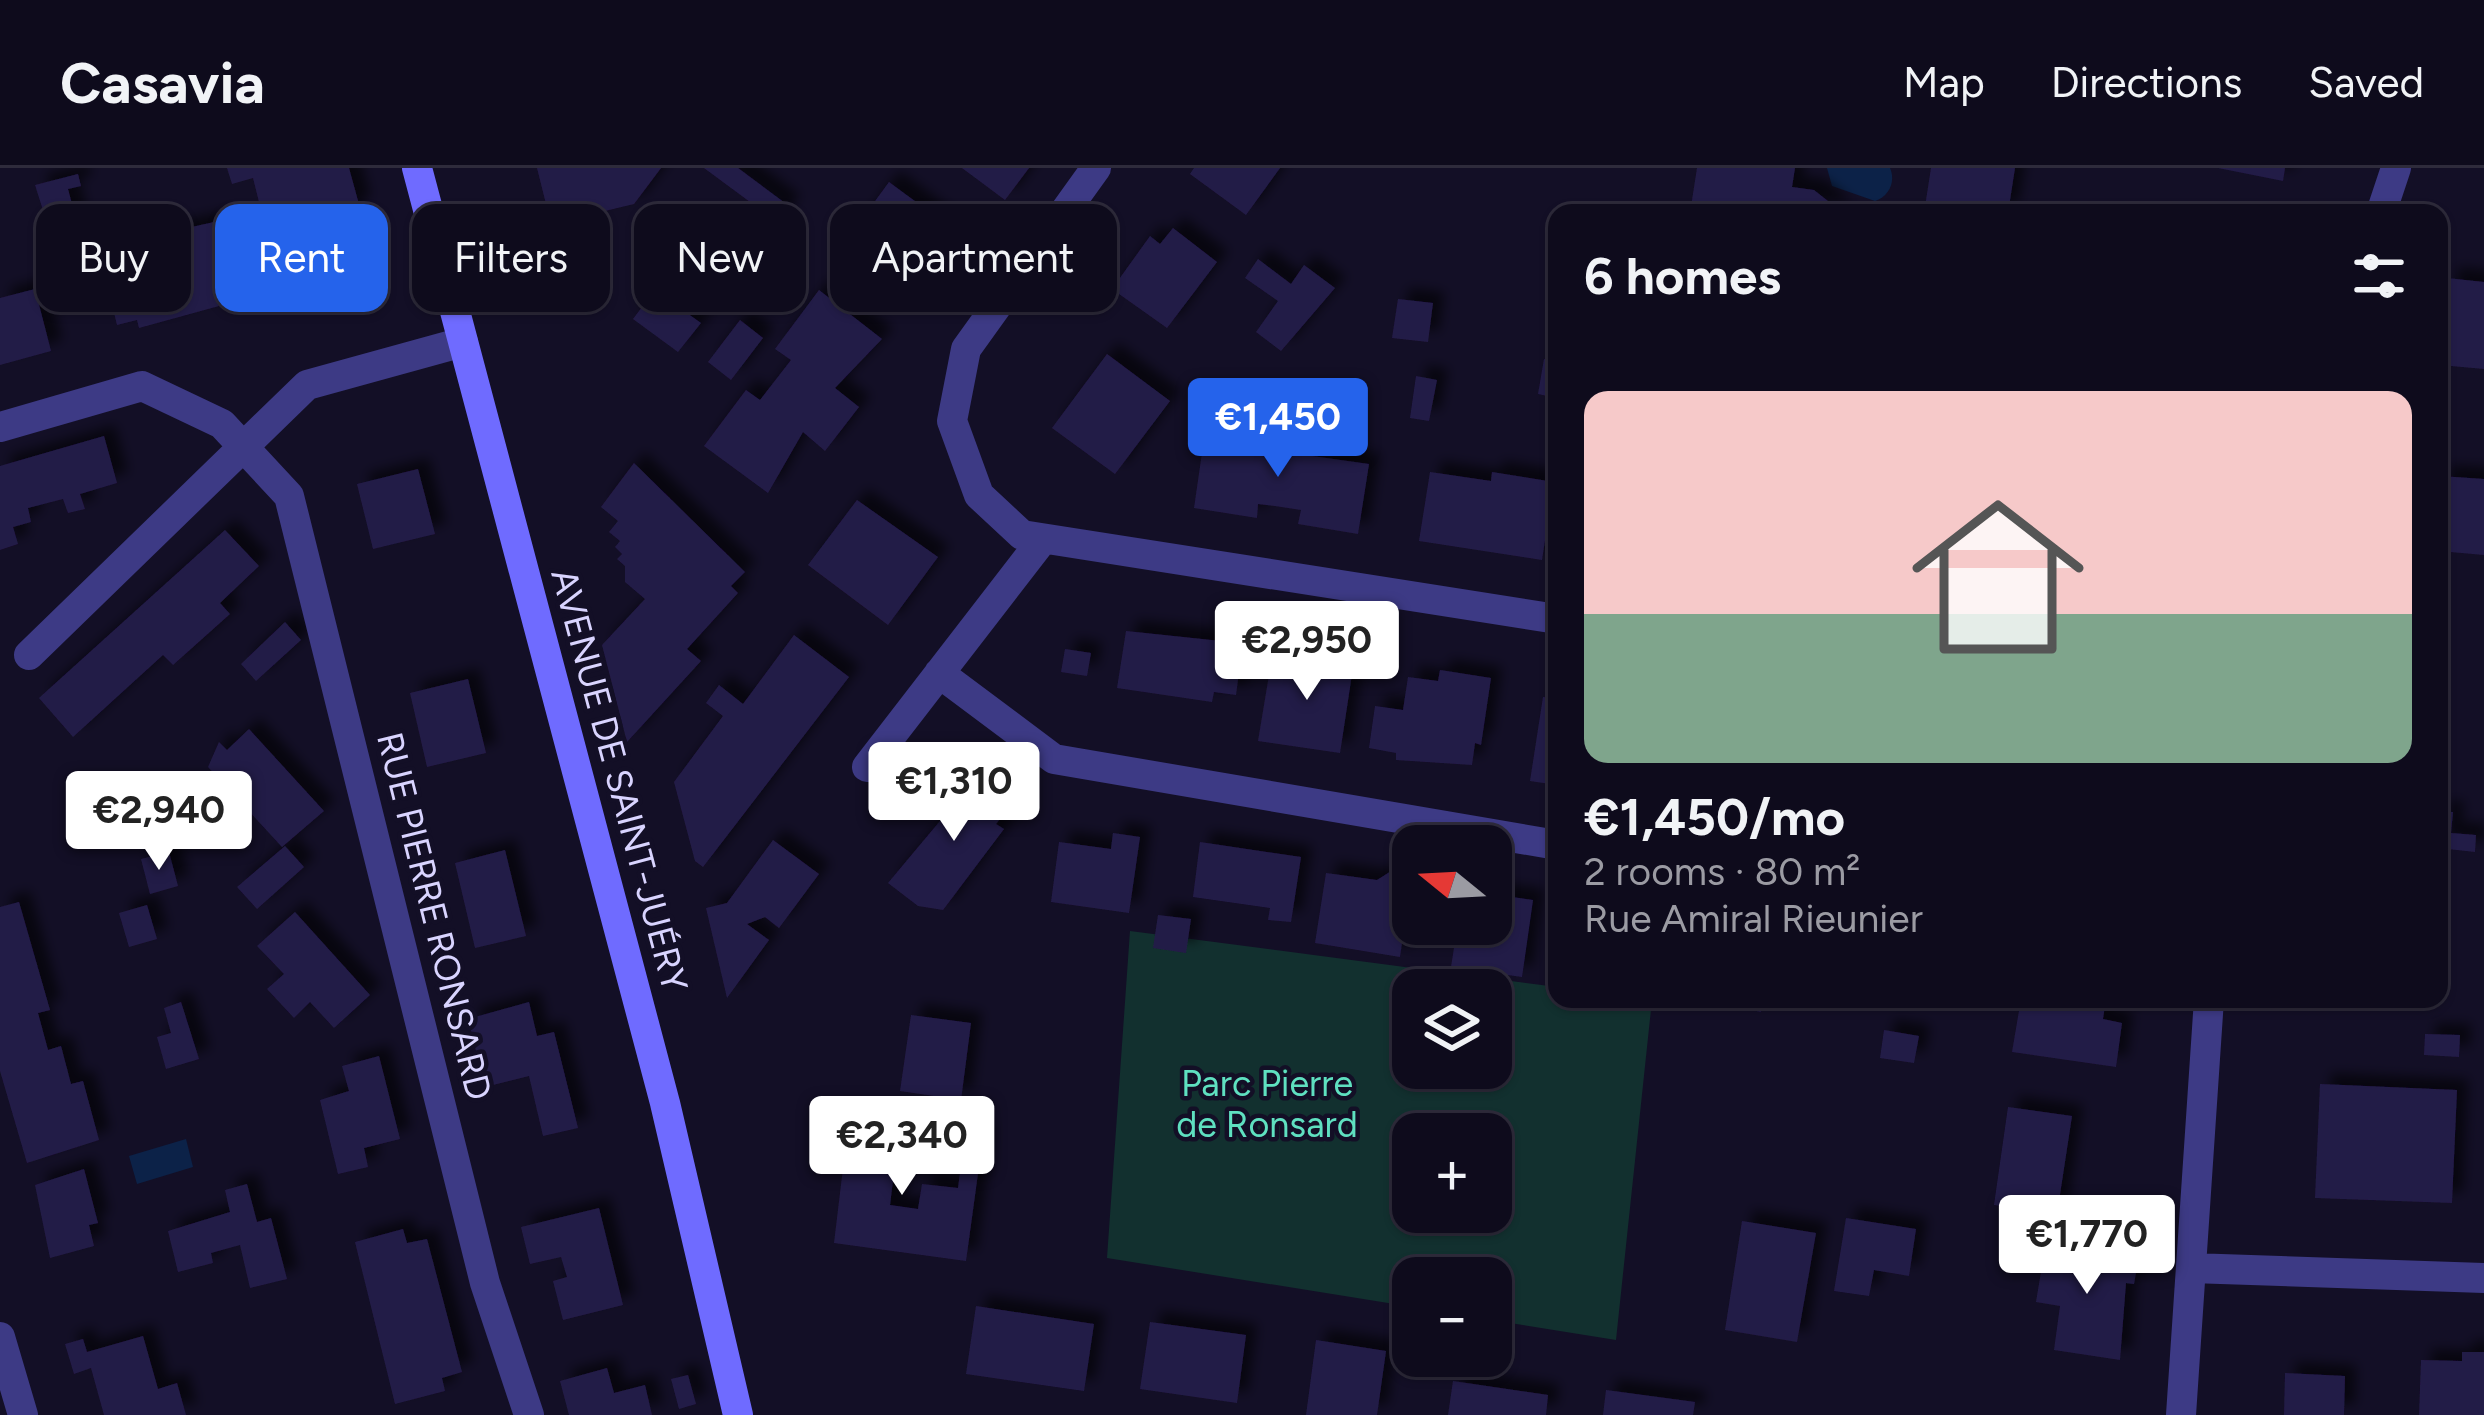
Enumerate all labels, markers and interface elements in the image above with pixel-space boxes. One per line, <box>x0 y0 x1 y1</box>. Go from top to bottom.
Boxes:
text: Casavia <box>60 49 265 117</box>
text: Map <box>1903 57 1985 108</box>
text: Directions <box>2051 57 2242 108</box>
text: Saved <box>2308 57 2424 108</box>
chip: Buy <box>36 204 191 312</box>
chip: Rent <box>215 204 388 312</box>
chip: Filters <box>412 204 610 312</box>
chip: New <box>634 204 806 312</box>
chip: Apartment <box>830 204 1117 312</box>
icon: filters <box>2346 243 2412 309</box>
text: 6 homes <box>1584 246 1781 307</box>
pin: €1,450 <box>1180 378 1376 480</box>
text: €1,450 <box>1215 393 1341 440</box>
icon: home <box>1890 469 2106 685</box>
street label: AVENUE DE SAINT-JUÉRY <box>542 564 697 997</box>
pin: €2,950 <box>1209 601 1405 703</box>
text: €2,950 <box>1242 616 1372 663</box>
street label: RUE PIERRE RONSARD <box>368 728 501 1104</box>
pin: €1,310 <box>856 742 1052 844</box>
text: €1,310 <box>895 757 1013 804</box>
pin: €2,940 <box>61 771 257 873</box>
text: €2,940 <box>93 786 225 833</box>
text: €1,450/mo <box>1584 787 1845 848</box>
north arrow <box>1392 825 1512 945</box>
map controls <box>1392 825 1512 1377</box>
text: 2 rooms · 80 m² <box>1584 848 1860 895</box>
text: Rue Amiral Rieunier <box>1584 895 1923 942</box>
button: layers <box>1392 969 1512 1089</box>
park label: Parc Pierre de Ronsard <box>1176 1062 1358 1146</box>
pin: €2,340 <box>804 1096 1000 1198</box>
text: €2,340 <box>836 1111 968 1158</box>
button: + <box>1392 1113 1512 1233</box>
pin: €1,770 <box>1989 1195 2185 1297</box>
text: €1,770 <box>2026 1210 2148 1257</box>
button: − <box>1392 1257 1512 1377</box>

